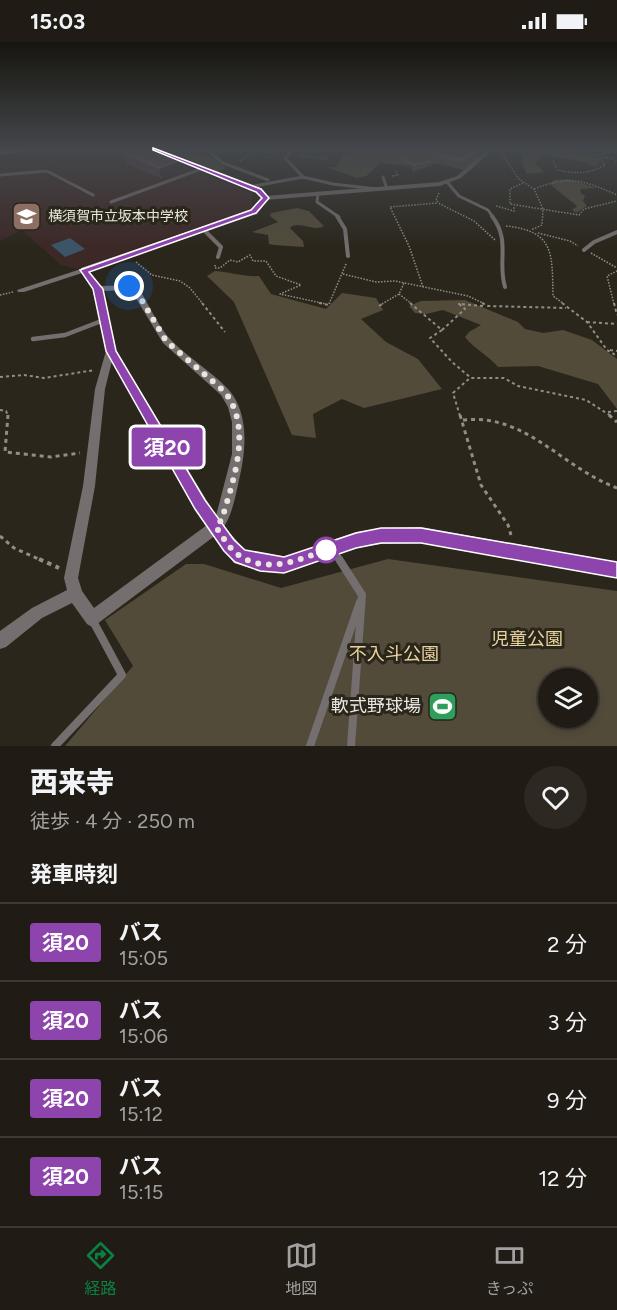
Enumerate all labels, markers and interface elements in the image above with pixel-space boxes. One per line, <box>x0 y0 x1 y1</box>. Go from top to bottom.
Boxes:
text: 15:03 <box>30 8 85 35</box>
school or university icon: 横須賀市立坂本中学校 <box>11 200 43 232</box>
place label: 横須賀市立坂本中学校 <box>48 208 188 225</box>
your location <box>114 271 144 301</box>
line badge: 須20 <box>132 428 201 466</box>
text: 須20 <box>144 435 190 460</box>
unlabelled marker <box>313 537 339 563</box>
park label: 児童公園 <box>491 628 563 650</box>
park label: 不入斗公園 <box>349 643 439 665</box>
map controls <box>538 668 598 728</box>
button: layers <box>538 668 598 728</box>
sports icon: 軟式野球場 <box>426 690 458 722</box>
place label: 軟式野球場 <box>331 695 421 717</box>
text: 西来寺 <box>30 765 114 799</box>
button: heart <box>524 766 587 829</box>
text: 徒歩 · 4 分 · 250 m <box>30 809 195 833</box>
text: 発車時刻 <box>30 861 118 888</box>
text: バス <box>119 919 163 946</box>
text: 須20 <box>42 930 89 955</box>
text: 2 分 <box>547 931 587 958</box>
text: 15:05 <box>119 946 168 970</box>
text: バス <box>119 997 163 1024</box>
text: 須20 <box>42 1008 89 1033</box>
text: 3 分 <box>548 1009 587 1036</box>
text: 15:06 <box>119 1024 168 1048</box>
text: バス <box>119 1075 163 1102</box>
text: 須20 <box>42 1086 89 1111</box>
text: 9 分 <box>547 1087 587 1114</box>
text: 15:12 <box>119 1102 163 1126</box>
text: バス <box>119 1153 163 1180</box>
text: 須20 <box>42 1164 89 1189</box>
text: 12 分 <box>538 1165 587 1192</box>
text: 15:15 <box>119 1180 163 1204</box>
tab: 経路 <box>84 1239 117 1299</box>
tab: 地図 <box>285 1239 318 1299</box>
tab: きっぷ <box>486 1239 533 1299</box>

